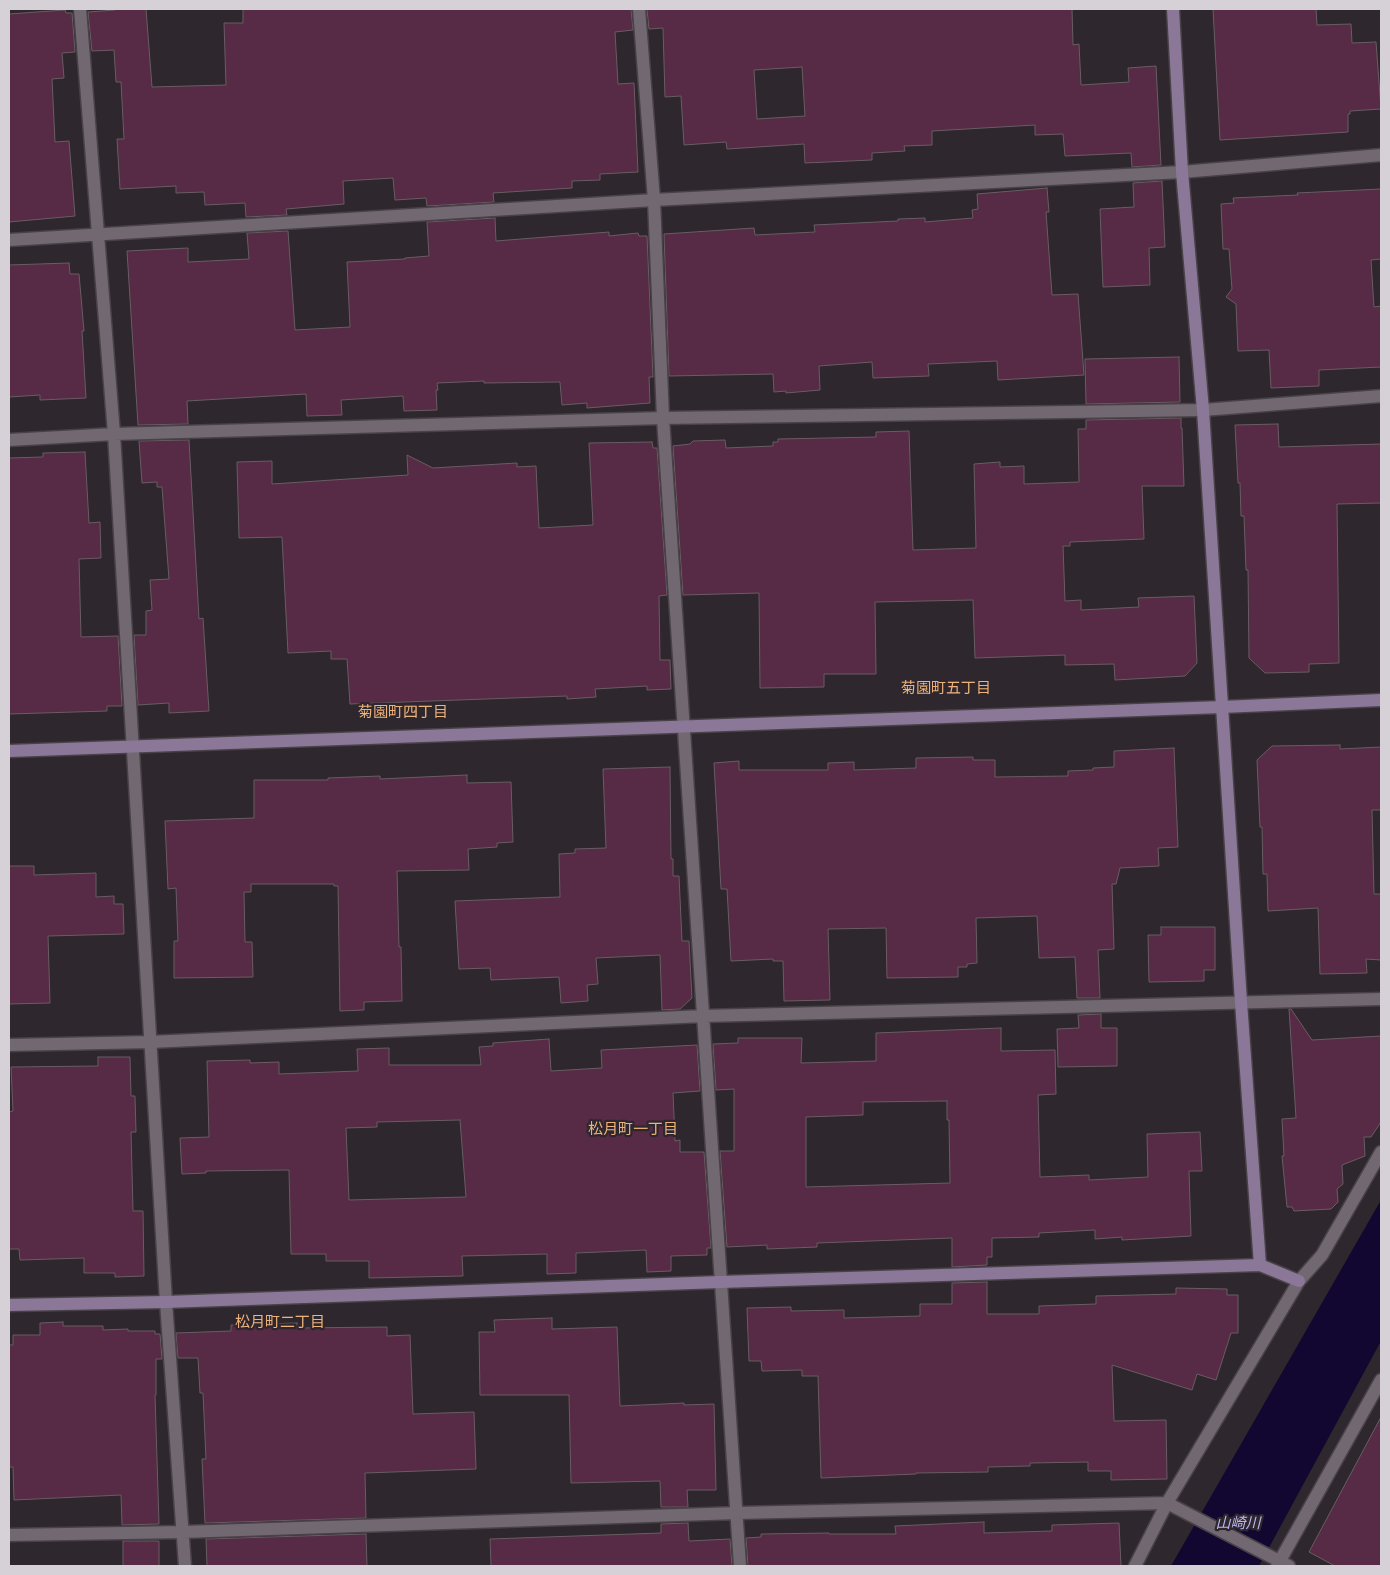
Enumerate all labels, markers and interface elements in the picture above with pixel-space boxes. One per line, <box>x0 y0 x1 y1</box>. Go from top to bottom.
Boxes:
district label: 菊園町五丁目 <box>901 680 991 698</box>
district label: 菊園町四丁目 <box>358 704 448 722</box>
district label: 松月町一丁目 <box>588 1121 678 1139</box>
district label: 松月町二丁目 <box>235 1314 325 1332</box>
water label: 山崎川 <box>1216 1515 1260 1533</box>

